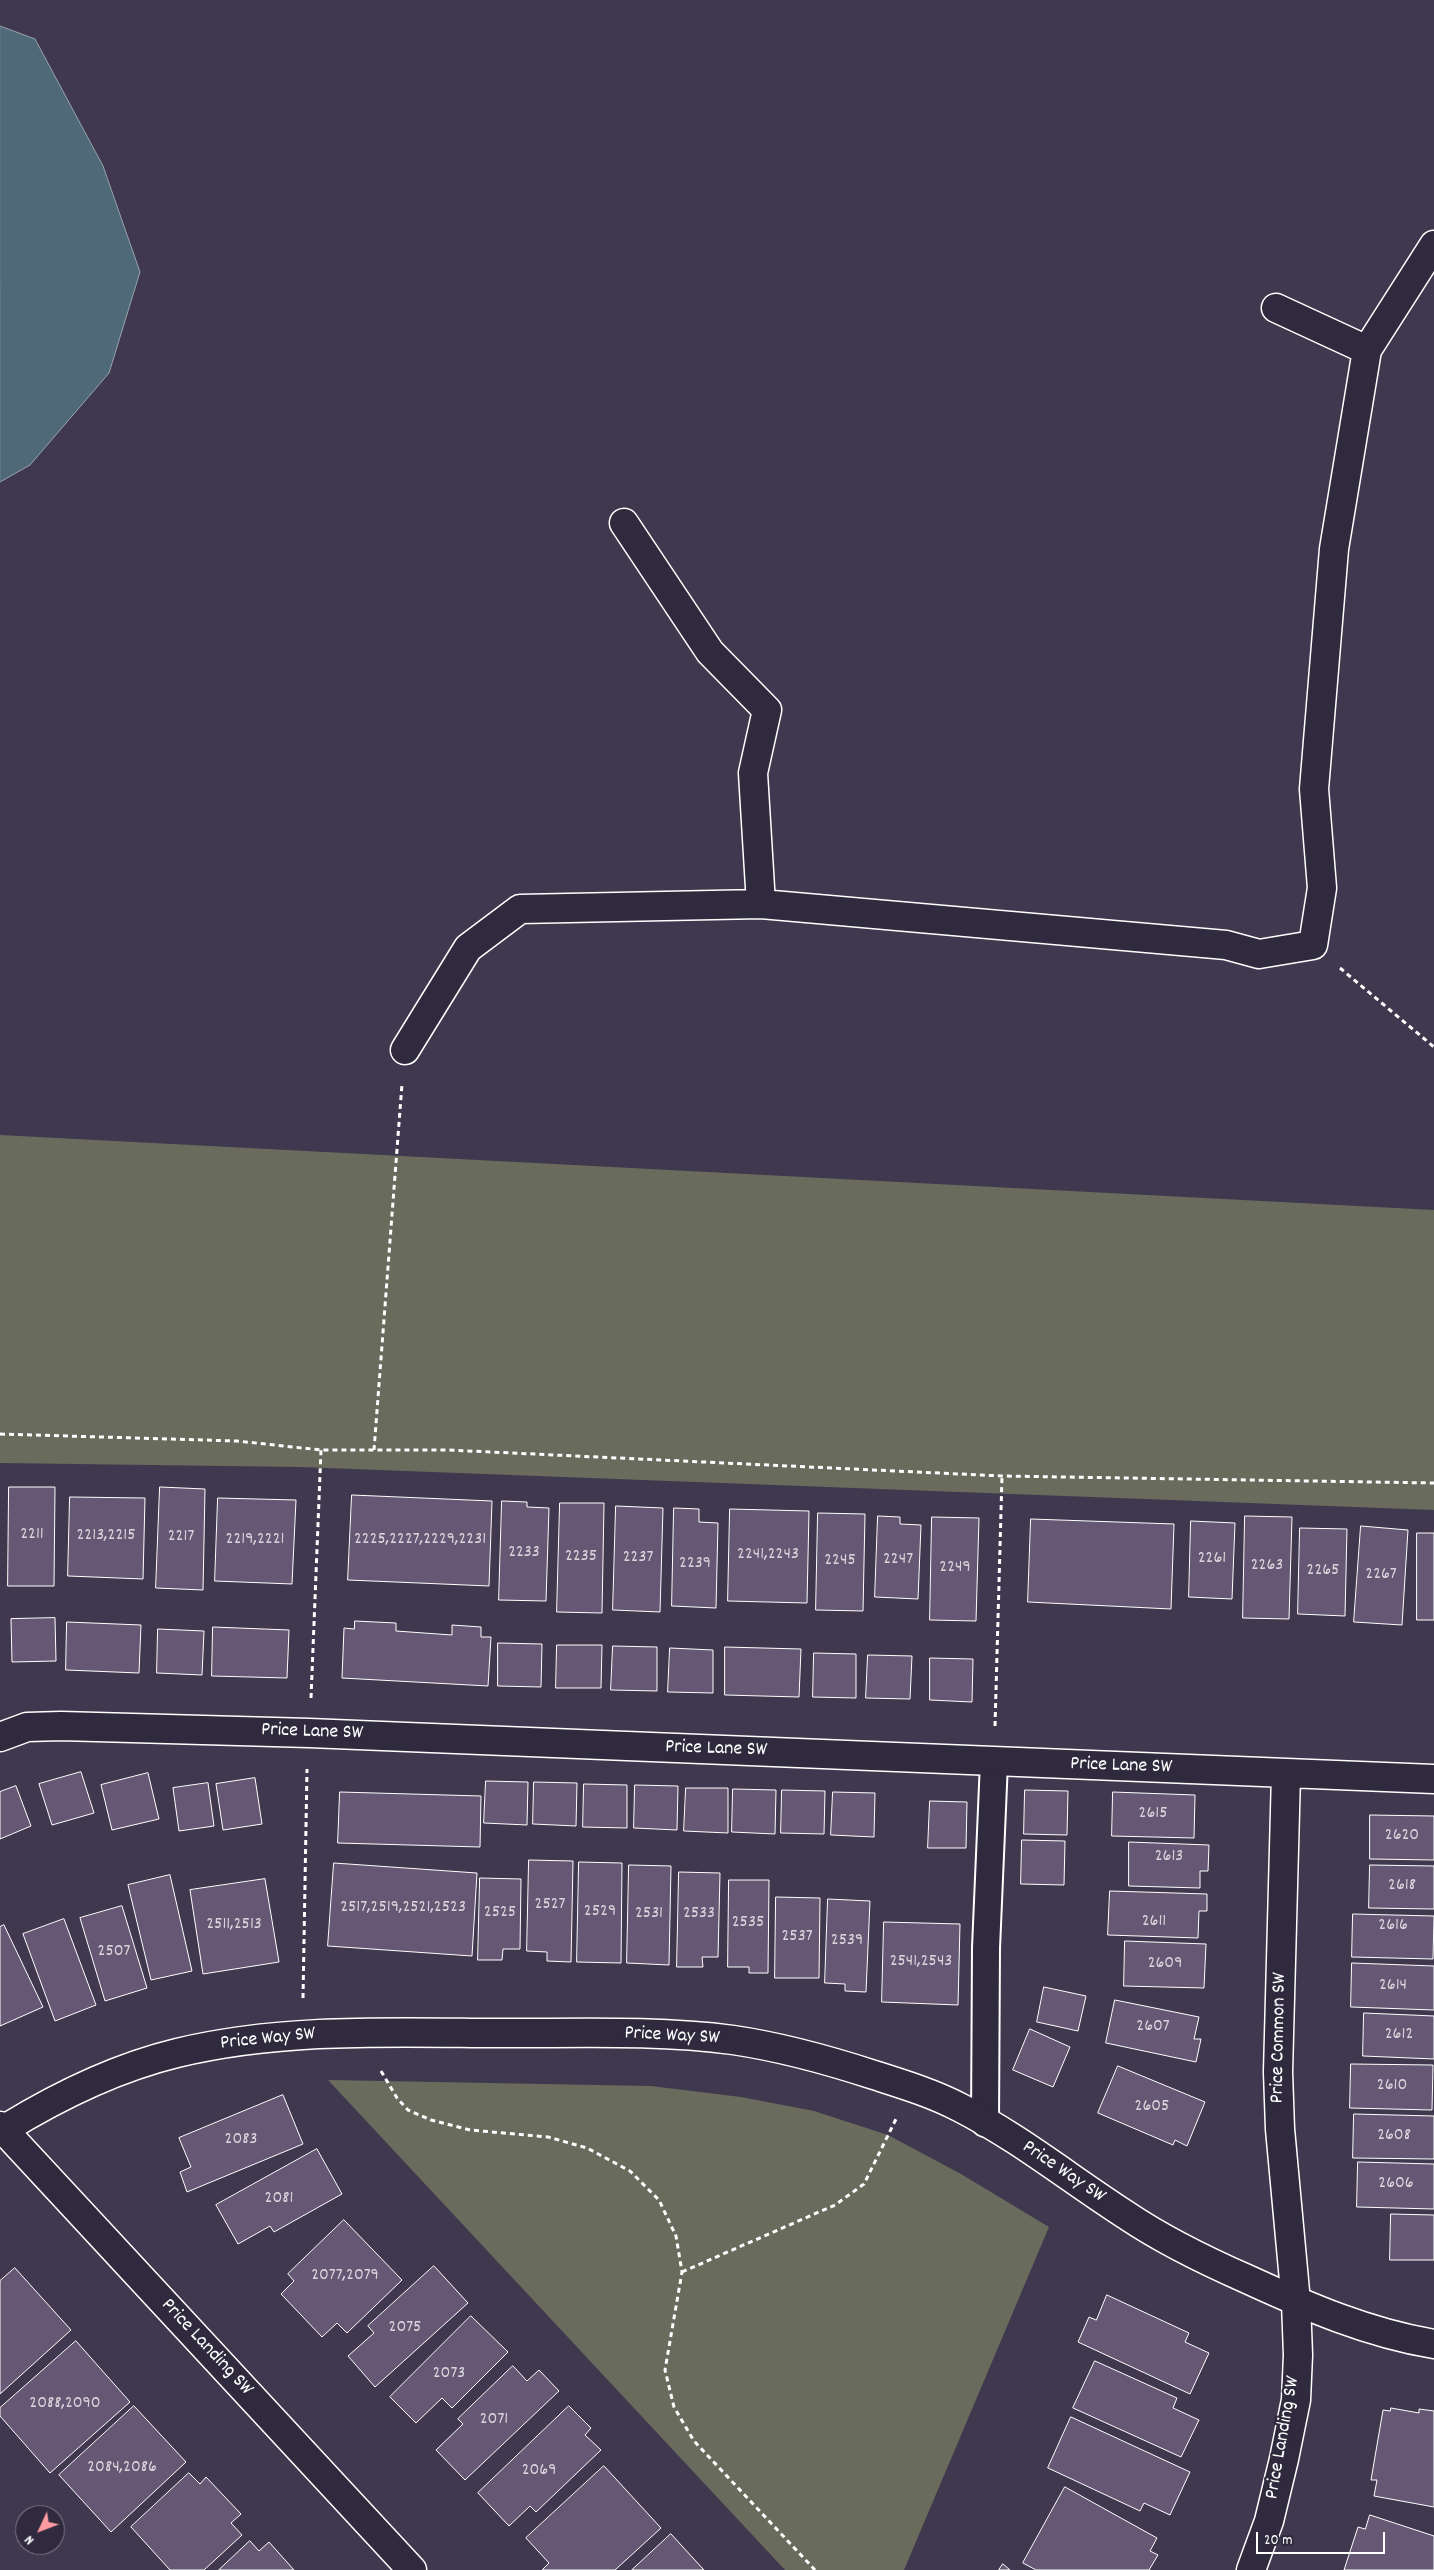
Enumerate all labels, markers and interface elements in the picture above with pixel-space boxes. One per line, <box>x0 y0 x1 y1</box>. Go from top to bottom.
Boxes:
house number: 2211 <box>20 1525 44 1547</box>
house number: 2213,2215 <box>76 1526 136 1548</box>
house number: 2217 <box>168 1527 194 1549</box>
house number: 2219,2221 <box>226 1530 284 1552</box>
house number: 2225,2227,2229,2231 <box>354 1530 486 1552</box>
house number: 2233 <box>508 1543 540 1565</box>
house number: 2241,2243 <box>737 1545 799 1567</box>
house number: 2235 <box>565 1547 597 1569</box>
house number: 2237 <box>623 1548 653 1570</box>
house number: 2261 <box>1198 1549 1226 1571</box>
house number: 2247 <box>883 1550 913 1572</box>
house number: 2245 <box>824 1551 856 1573</box>
house number: 2239 <box>679 1554 711 1576</box>
house number: 2263 <box>1251 1556 1283 1578</box>
house number: 2249 <box>939 1558 971 1580</box>
house number: 2265 <box>1307 1561 1339 1583</box>
house number: 2267 <box>1365 1565 1397 1587</box>
street label: Price Lane SW <box>261 1719 363 1747</box>
street label: Price Lane SW <box>665 1736 767 1764</box>
street label: Price Lane SW <box>1070 1753 1172 1781</box>
house number: 2615 <box>1139 1804 1167 1826</box>
house number: 2620 <box>1385 1826 1419 1848</box>
house number: 2613 <box>1155 1847 1183 1869</box>
house number: 2618 <box>1388 1876 1416 1898</box>
house number: 2527 <box>535 1895 565 1917</box>
house number: 2517,2519,2521,2523 <box>340 1898 466 1920</box>
house number: 2529 <box>584 1902 616 1924</box>
house number: 2525 <box>484 1903 516 1925</box>
house number: 2531 <box>635 1904 663 1926</box>
house number: 2533 <box>683 1904 715 1926</box>
house number: 2611 <box>1142 1912 1166 1934</box>
house number: 2535 <box>732 1913 764 1935</box>
house number: 2511,2513 <box>206 1915 262 1937</box>
house number: 2616 <box>1378 1916 1408 1938</box>
house number: 2537 <box>781 1927 813 1949</box>
house number: 2539 <box>831 1931 863 1953</box>
house number: 2507 <box>98 1942 130 1964</box>
house number: 2541,2543 <box>890 1952 952 1974</box>
house number: 2609 <box>1148 1954 1182 1976</box>
street label: Price Common SW <box>1267 1972 1293 2104</box>
house number: 2614 <box>1379 1976 1407 1998</box>
house number: 2607 <box>1136 2017 1170 2039</box>
street label: Price Way SW <box>219 2023 317 2057</box>
street label: Price Way SW <box>624 2023 720 2051</box>
house number: 2612 <box>1385 2025 1413 2047</box>
house number: 2610 <box>1377 2076 1407 2098</box>
house number: 2605 <box>1135 2097 1169 2119</box>
house number: 2608 <box>1377 2126 1411 2148</box>
house number: 2083 <box>225 2130 257 2152</box>
street label: Price Way SW <box>1017 2136 1109 2210</box>
house number: 2606 <box>1378 2174 1414 2196</box>
house number: 2081 <box>265 2189 293 2211</box>
house number: 2077,2079 <box>311 2266 379 2288</box>
street label: Price Landing SW <box>155 2294 257 2402</box>
house number: 2075 <box>389 2318 421 2340</box>
house number: 2073 <box>433 2364 465 2386</box>
street label: Price Landing SW <box>1261 2375 1307 2501</box>
house number: 2088,2090 <box>29 2394 101 2416</box>
house number: 2071 <box>480 2410 508 2432</box>
house number: 2084,2086 <box>87 2458 157 2480</box>
house number: 2069 <box>522 2461 556 2483</box>
north arrow <box>15 2505 65 2555</box>
scale bar <box>1259 2522 1388 2554</box>
text: N <box>20 2530 39 2549</box>
text: 20 m <box>1264 2530 1292 2552</box>

